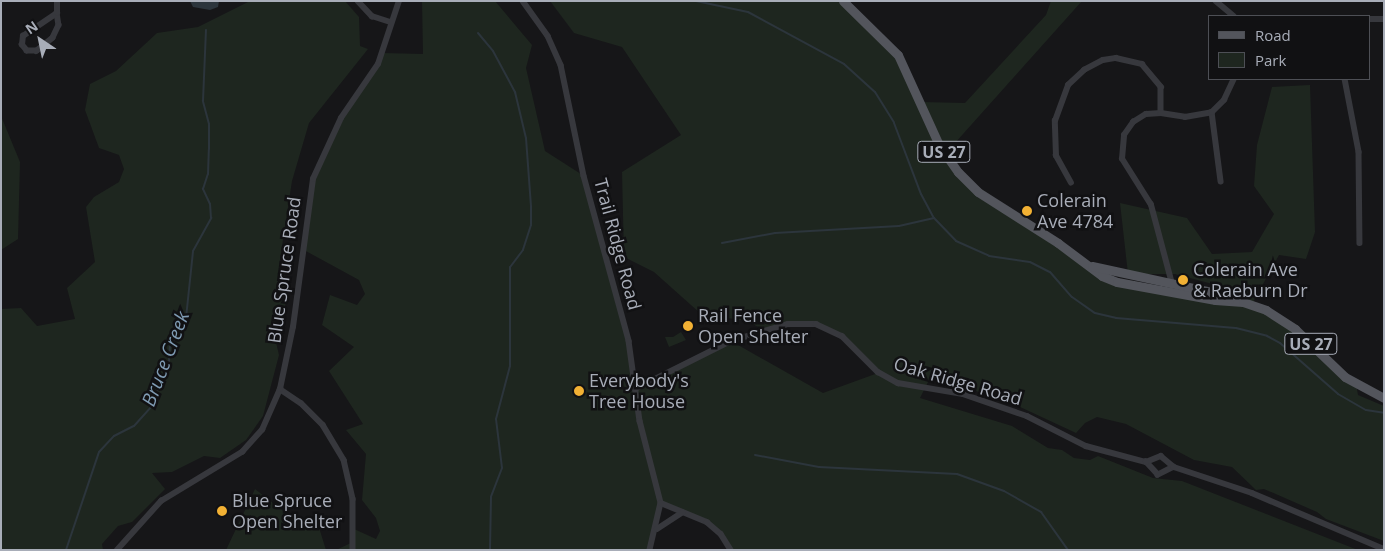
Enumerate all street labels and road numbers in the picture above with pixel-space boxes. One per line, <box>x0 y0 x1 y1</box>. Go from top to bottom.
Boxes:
road number: US 27 <box>916 138 972 166</box>
street label: Trail Ridge Road <box>590 176 646 312</box>
street label: Blue Spruce Road <box>263 195 305 345</box>
road number: US 27 <box>1284 330 1338 358</box>
street label: Oak Ridge Road <box>891 352 1025 410</box>

